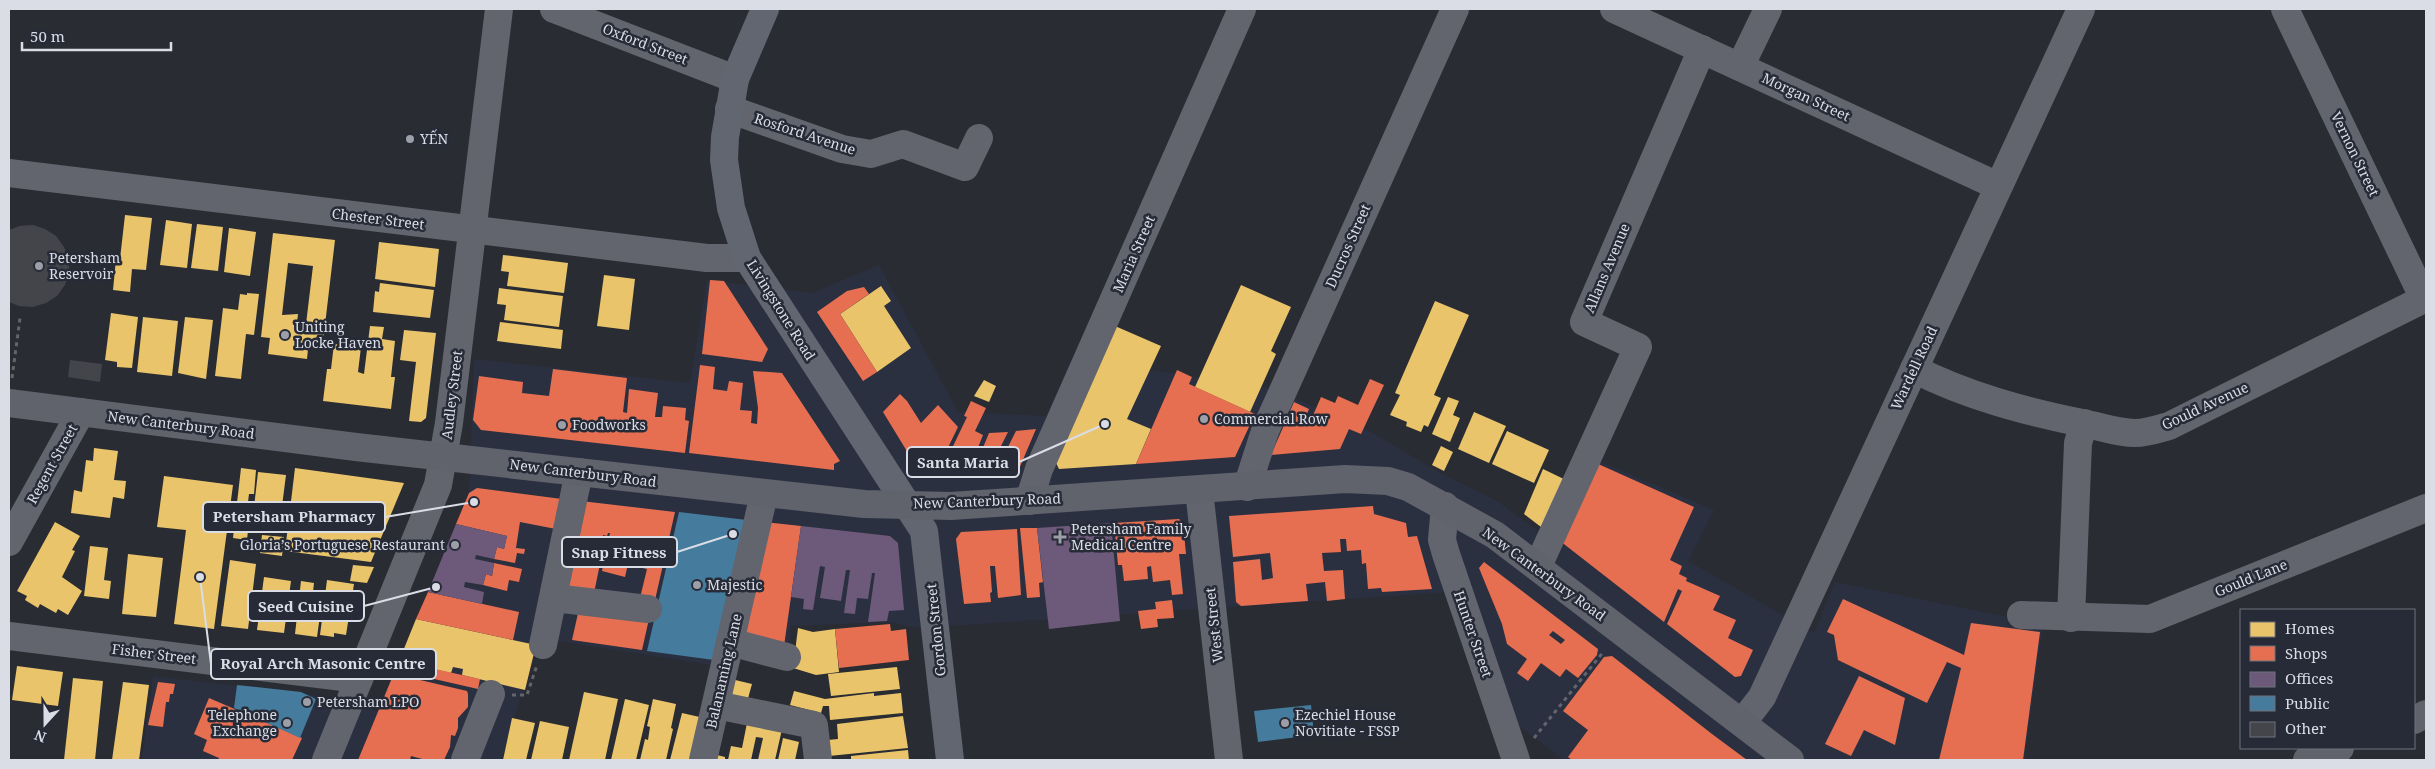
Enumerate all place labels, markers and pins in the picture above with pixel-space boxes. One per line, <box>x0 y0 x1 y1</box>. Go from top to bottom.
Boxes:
place label: YẾN <box>419 129 448 148</box>
marker: YẾN <box>404 133 416 145</box>
place label: Petersham Reservoir <box>49 248 120 283</box>
marker: Petersham Reservoir <box>33 260 45 272</box>
place label: Uniting Locke Haven <box>295 317 381 352</box>
marker: Uniting Locke Haven <box>279 329 291 341</box>
place label: Commercial Row <box>1214 409 1329 428</box>
marker: Commercial Row <box>1198 413 1210 425</box>
place label: Foodworks <box>572 415 646 434</box>
marker: Foodworks <box>556 419 568 431</box>
callout: Santa Maria <box>907 447 1019 477</box>
callout: Petersham Pharmacy <box>203 502 385 532</box>
place label: Petersham Family Medical Centre <box>1071 519 1192 554</box>
marker: Petersham Family Medical Centre <box>1053 530 1067 544</box>
place label: Gloria’s Portuguese Restaurant <box>240 535 445 554</box>
callout: Snap Fitness <box>562 537 677 567</box>
marker: Gloria’s Portuguese Restaurant <box>449 539 461 551</box>
place label: Majestic <box>707 575 762 594</box>
marker: Majestic <box>691 579 703 591</box>
callout: Seed Cuisine <box>248 591 364 621</box>
callout: Royal Arch Masonic Centre <box>211 649 436 679</box>
place label: Petersham LPO <box>317 692 419 711</box>
marker: Petersham LPO <box>301 696 313 708</box>
place label: Telephone Exchange <box>208 705 277 740</box>
place label: Ezechiel House Novitiate - FSSP <box>1295 705 1400 740</box>
marker: Telephone Exchange <box>281 717 293 729</box>
marker: Ezechiel House Novitiate - FSSP <box>1279 717 1291 729</box>

